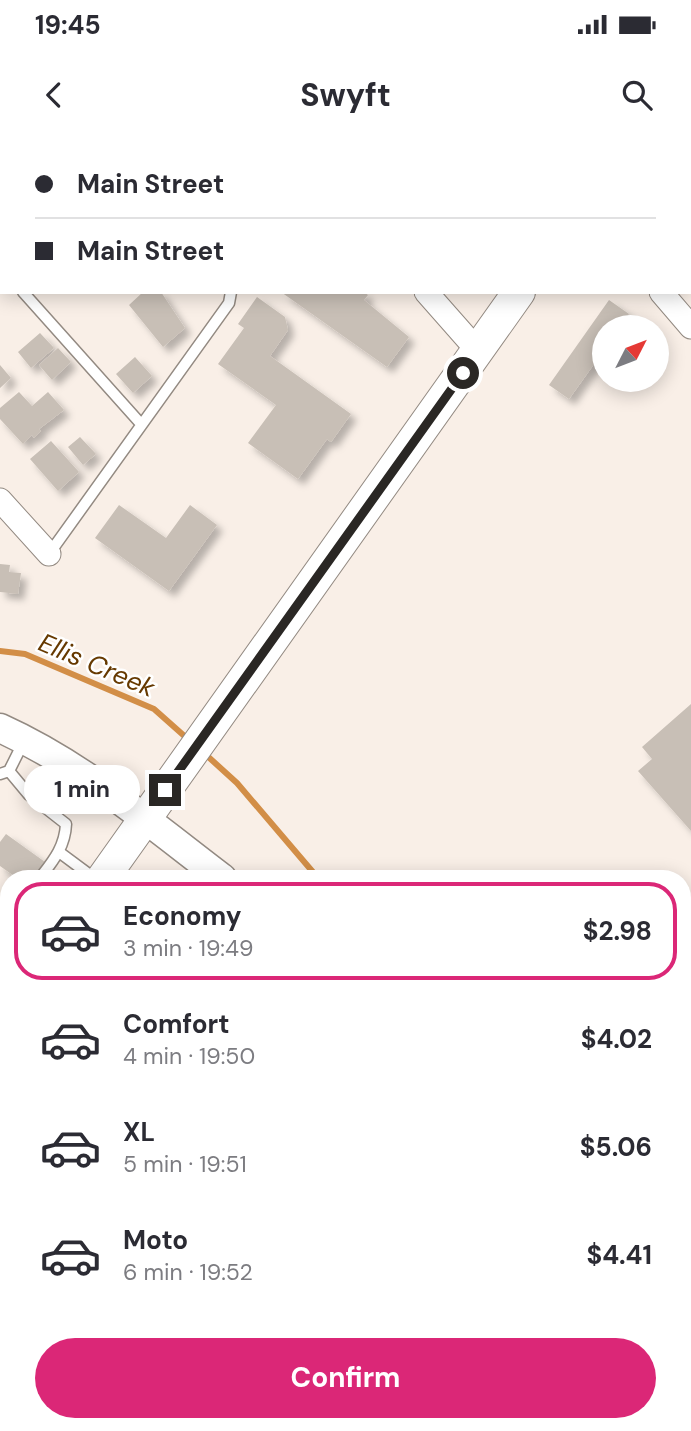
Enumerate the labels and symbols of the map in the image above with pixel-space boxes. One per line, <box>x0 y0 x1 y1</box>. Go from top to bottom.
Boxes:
north arrow <box>592 315 668 392</box>
route start <box>447 357 479 389</box>
water label: Ellis Creek <box>34 625 161 705</box>
callout: 1 min <box>25 766 140 814</box>
route end <box>149 774 181 806</box>

